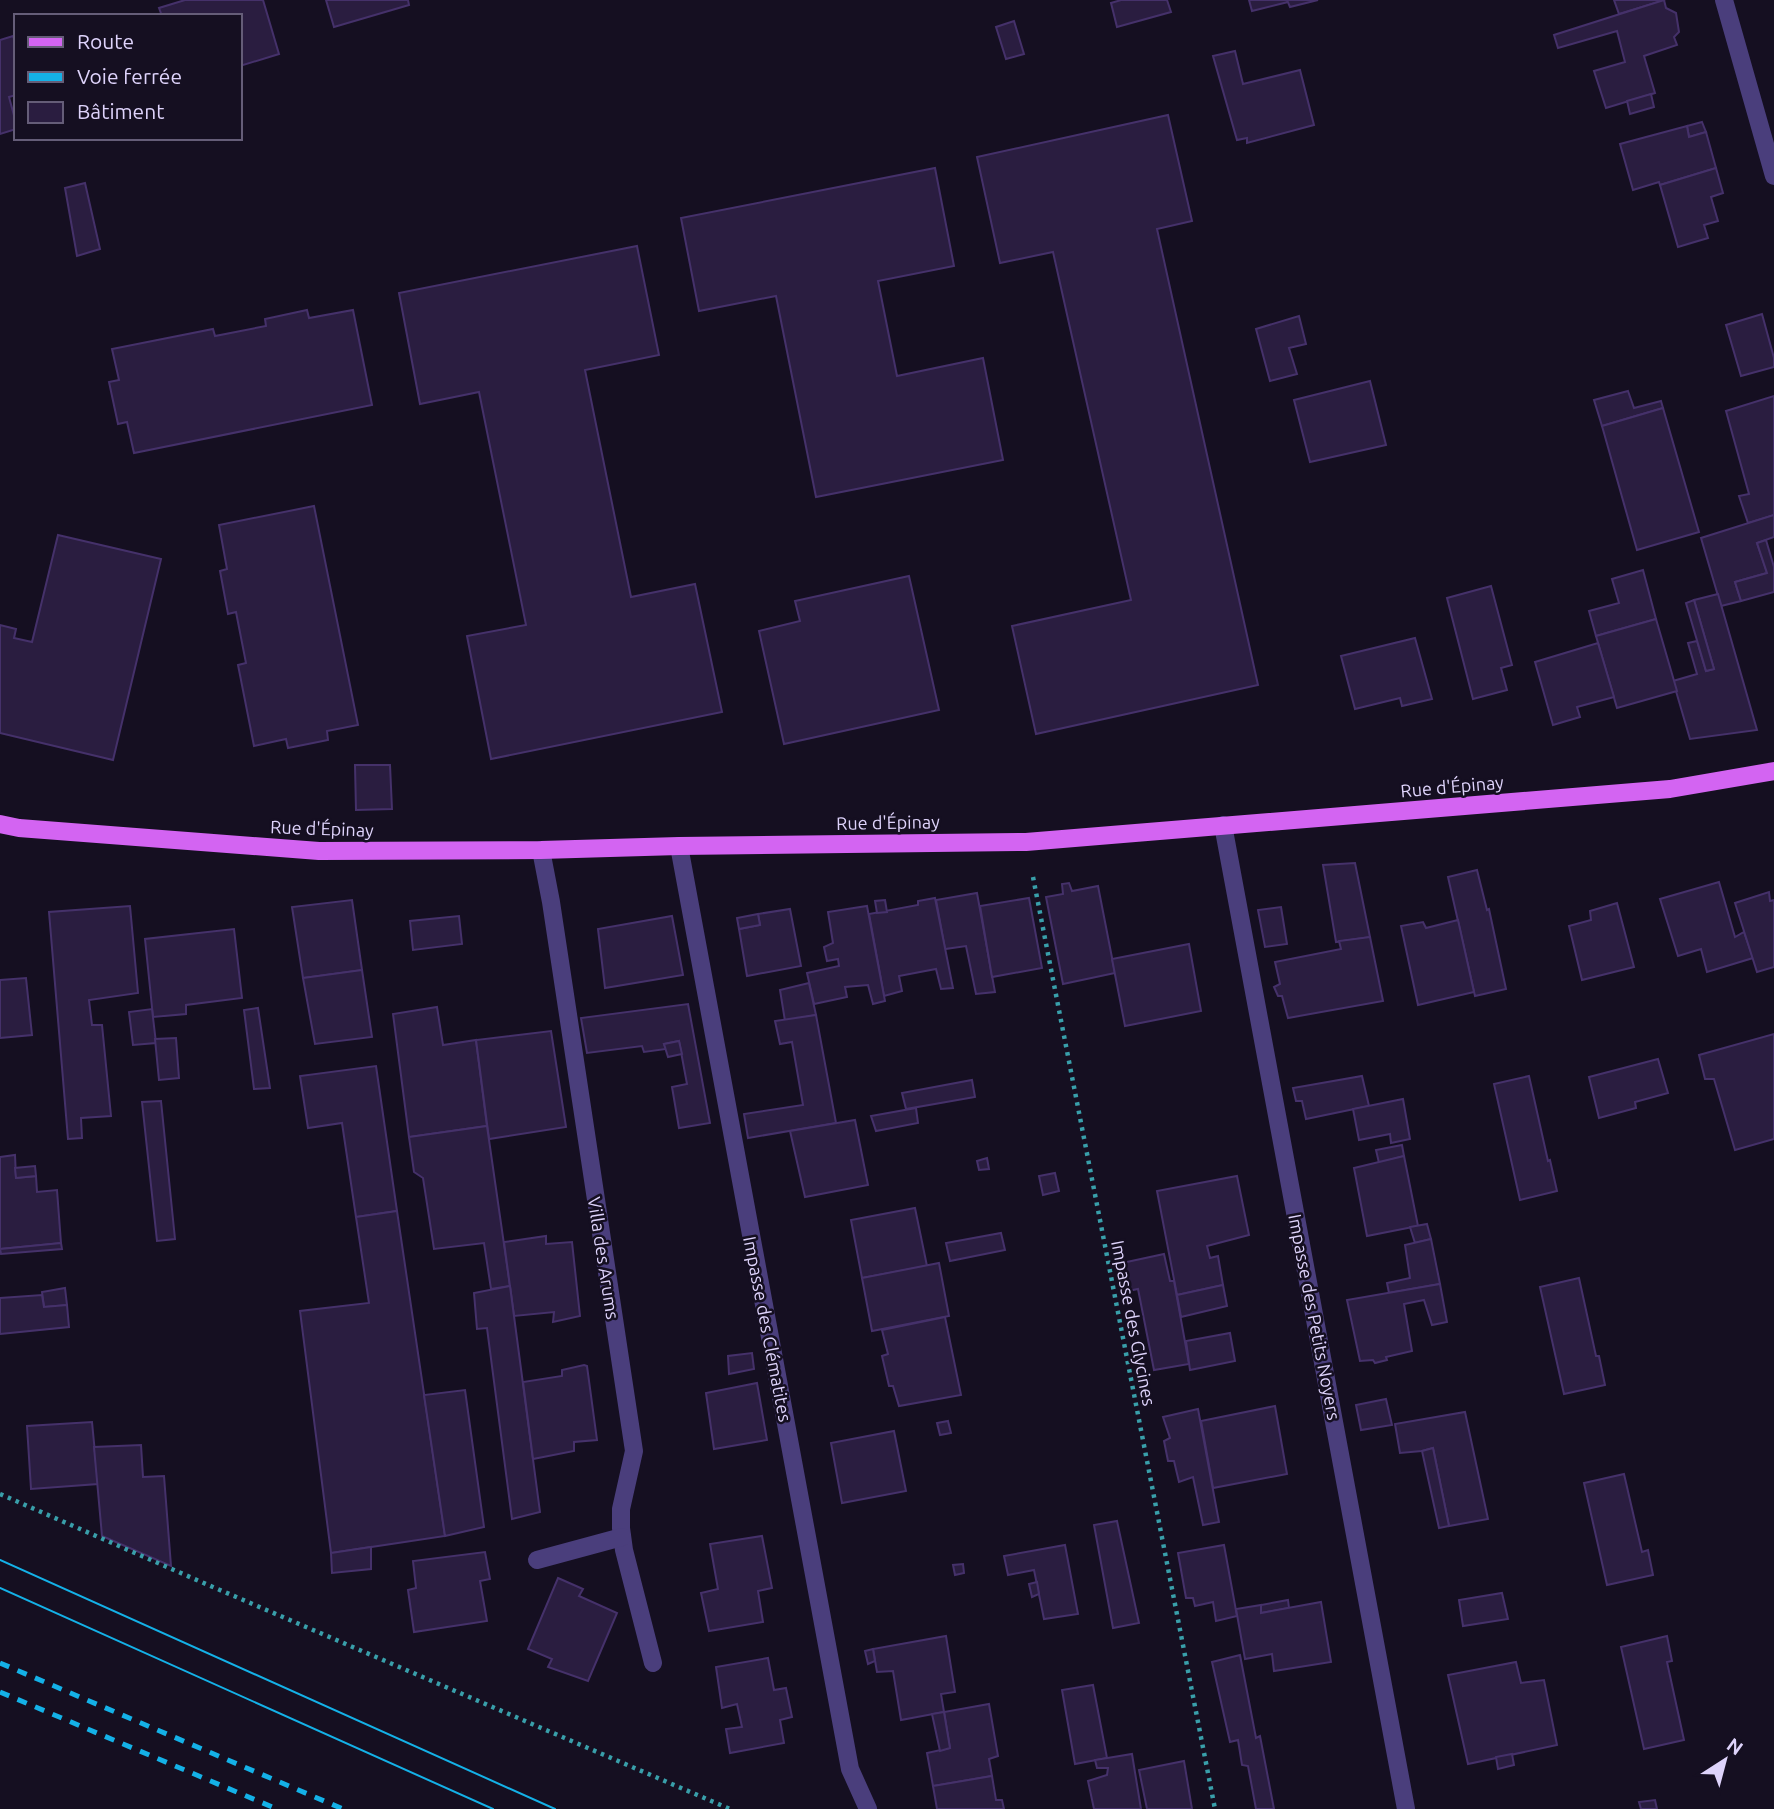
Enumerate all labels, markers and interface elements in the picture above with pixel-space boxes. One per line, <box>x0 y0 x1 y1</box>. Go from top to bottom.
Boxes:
legend <box>14 14 242 140</box>
text: Route <box>77 29 134 53</box>
text: Voie ferrée <box>77 64 182 88</box>
text: Bâtiment <box>77 99 164 123</box>
street label: Rue d'Épinay <box>1399 770 1505 800</box>
street label: Rue d'Épinay <box>836 810 940 833</box>
street label: Rue d'Épinay <box>270 815 374 840</box>
street label: Villa des Arums <box>584 1195 624 1321</box>
street label: Impasse des Petits Noyers <box>1285 1212 1345 1422</box>
street label: Impasse des Clématites <box>740 1234 796 1424</box>
street label: Impasse des Glycines <box>1108 1239 1160 1408</box>
north arrow <box>1690 1725 1760 1795</box>
text: N <box>1723 1733 1747 1759</box>

